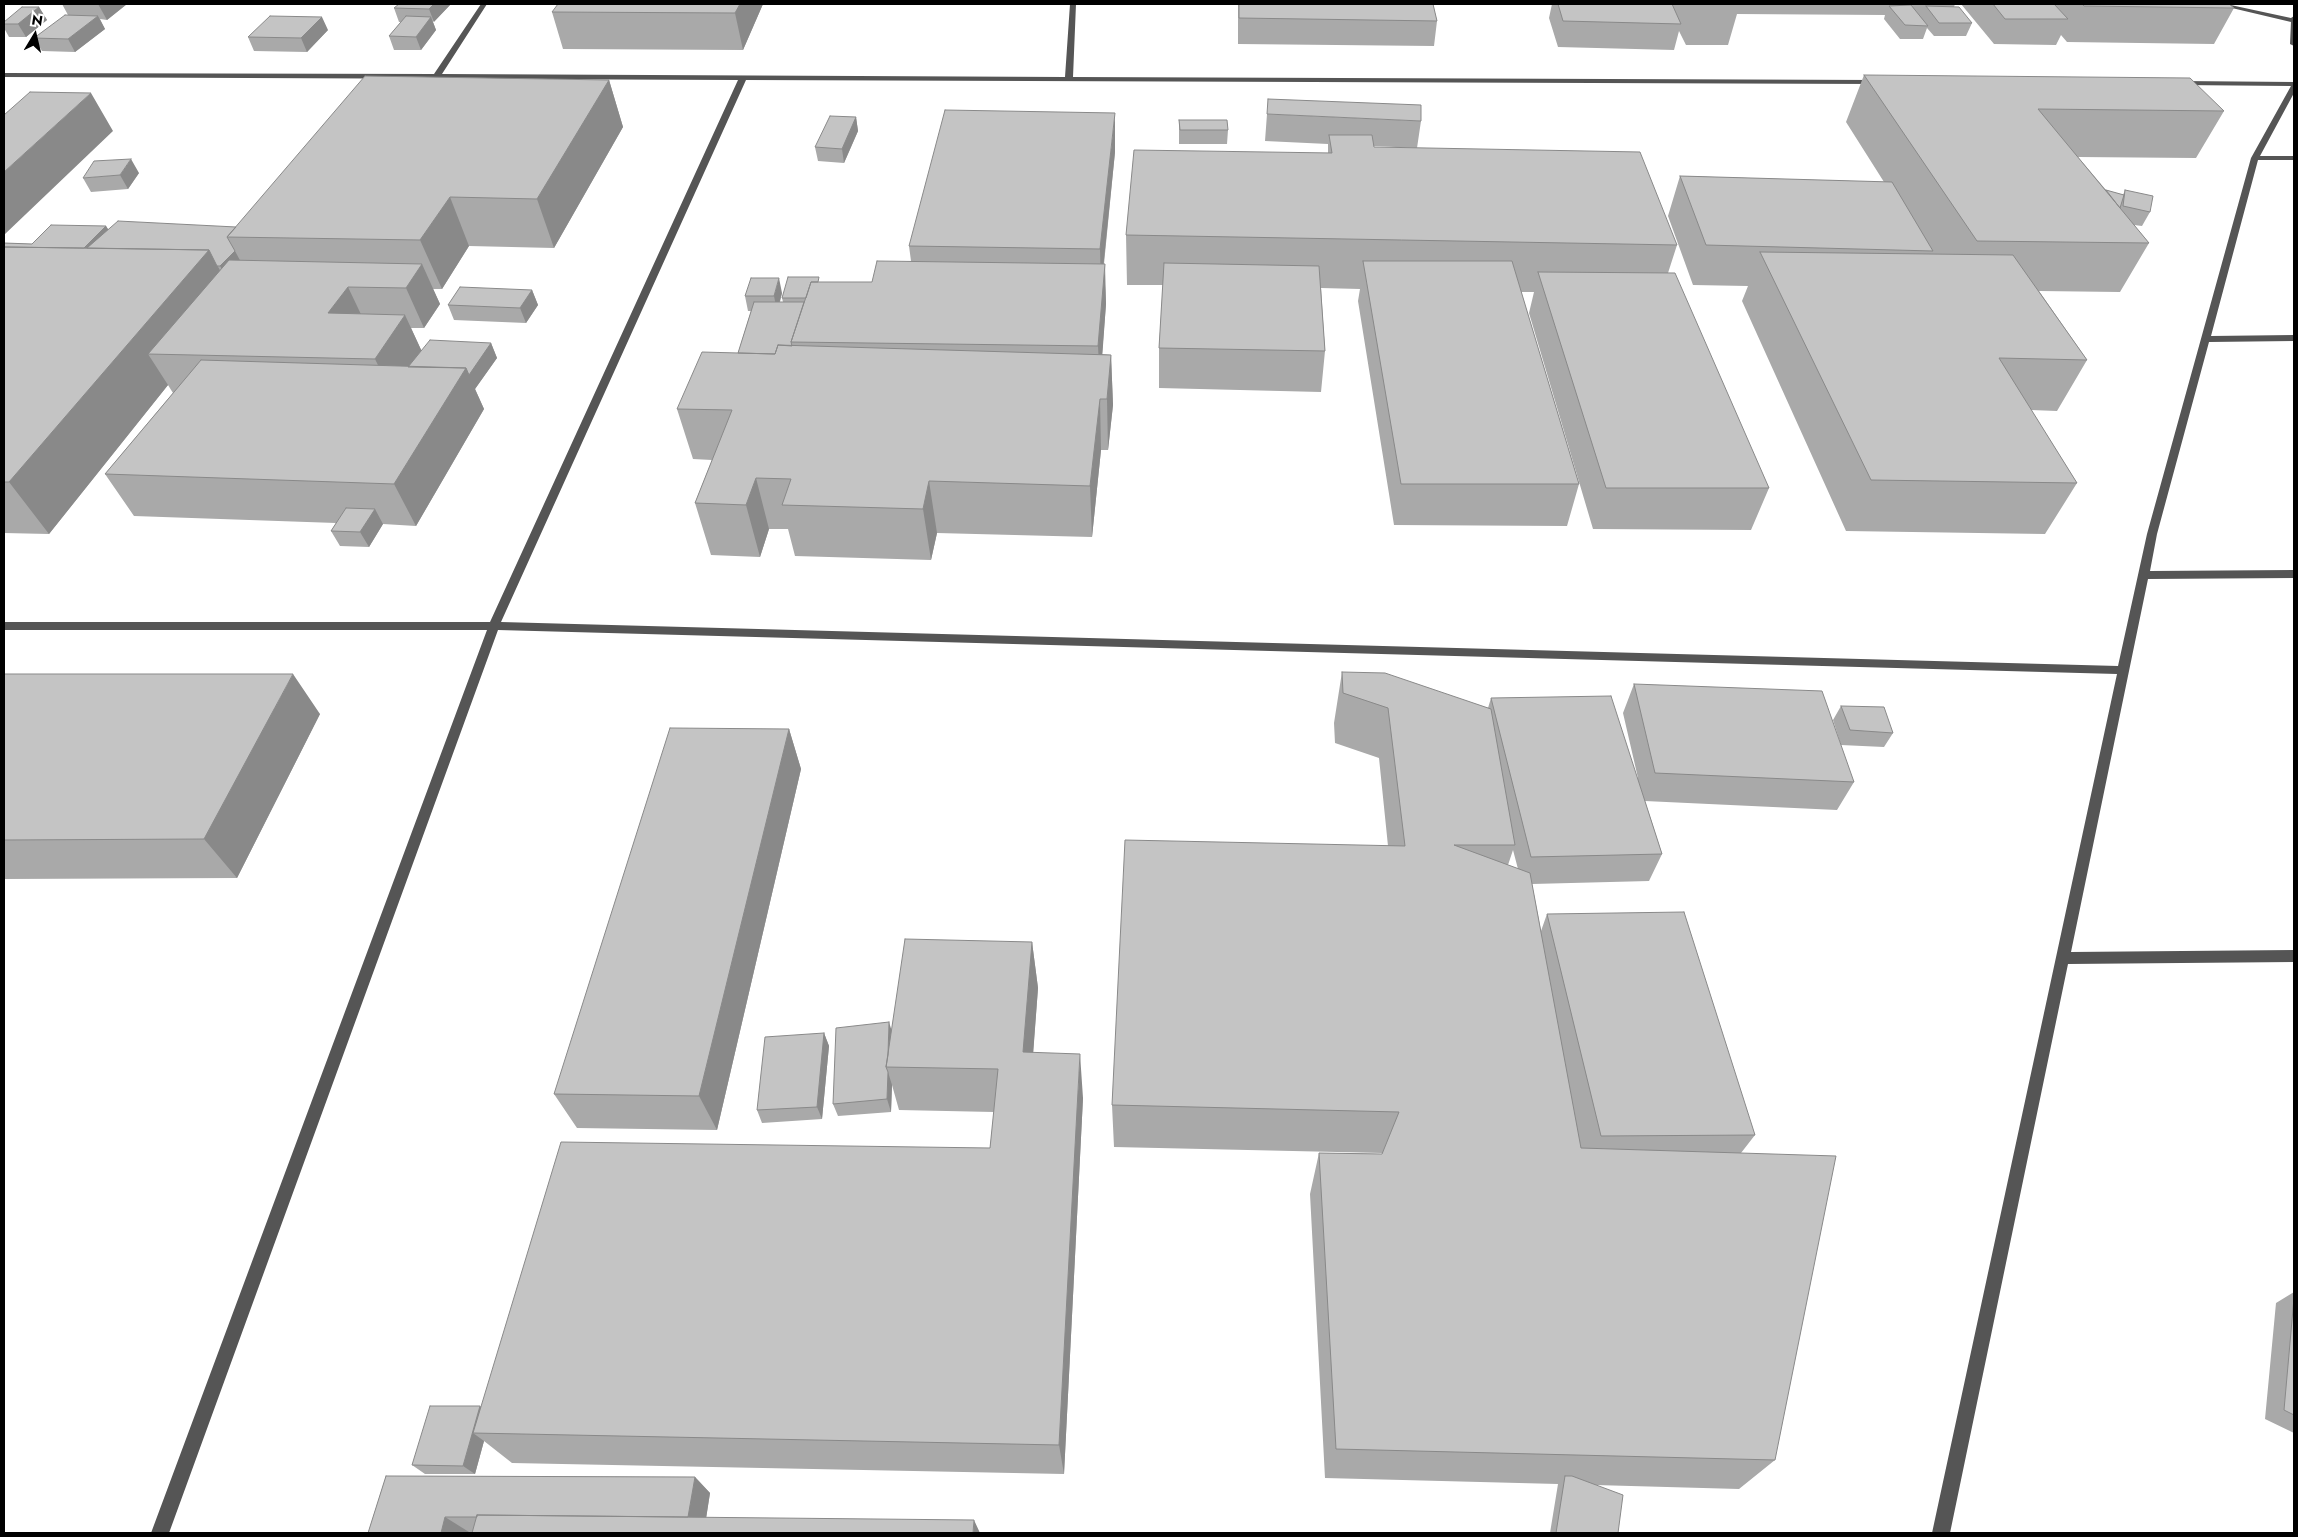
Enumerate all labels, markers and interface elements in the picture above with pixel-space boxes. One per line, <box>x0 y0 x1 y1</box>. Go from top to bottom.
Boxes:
text: N <box>30 9 44 31</box>
north arrow <box>10 10 60 60</box>

